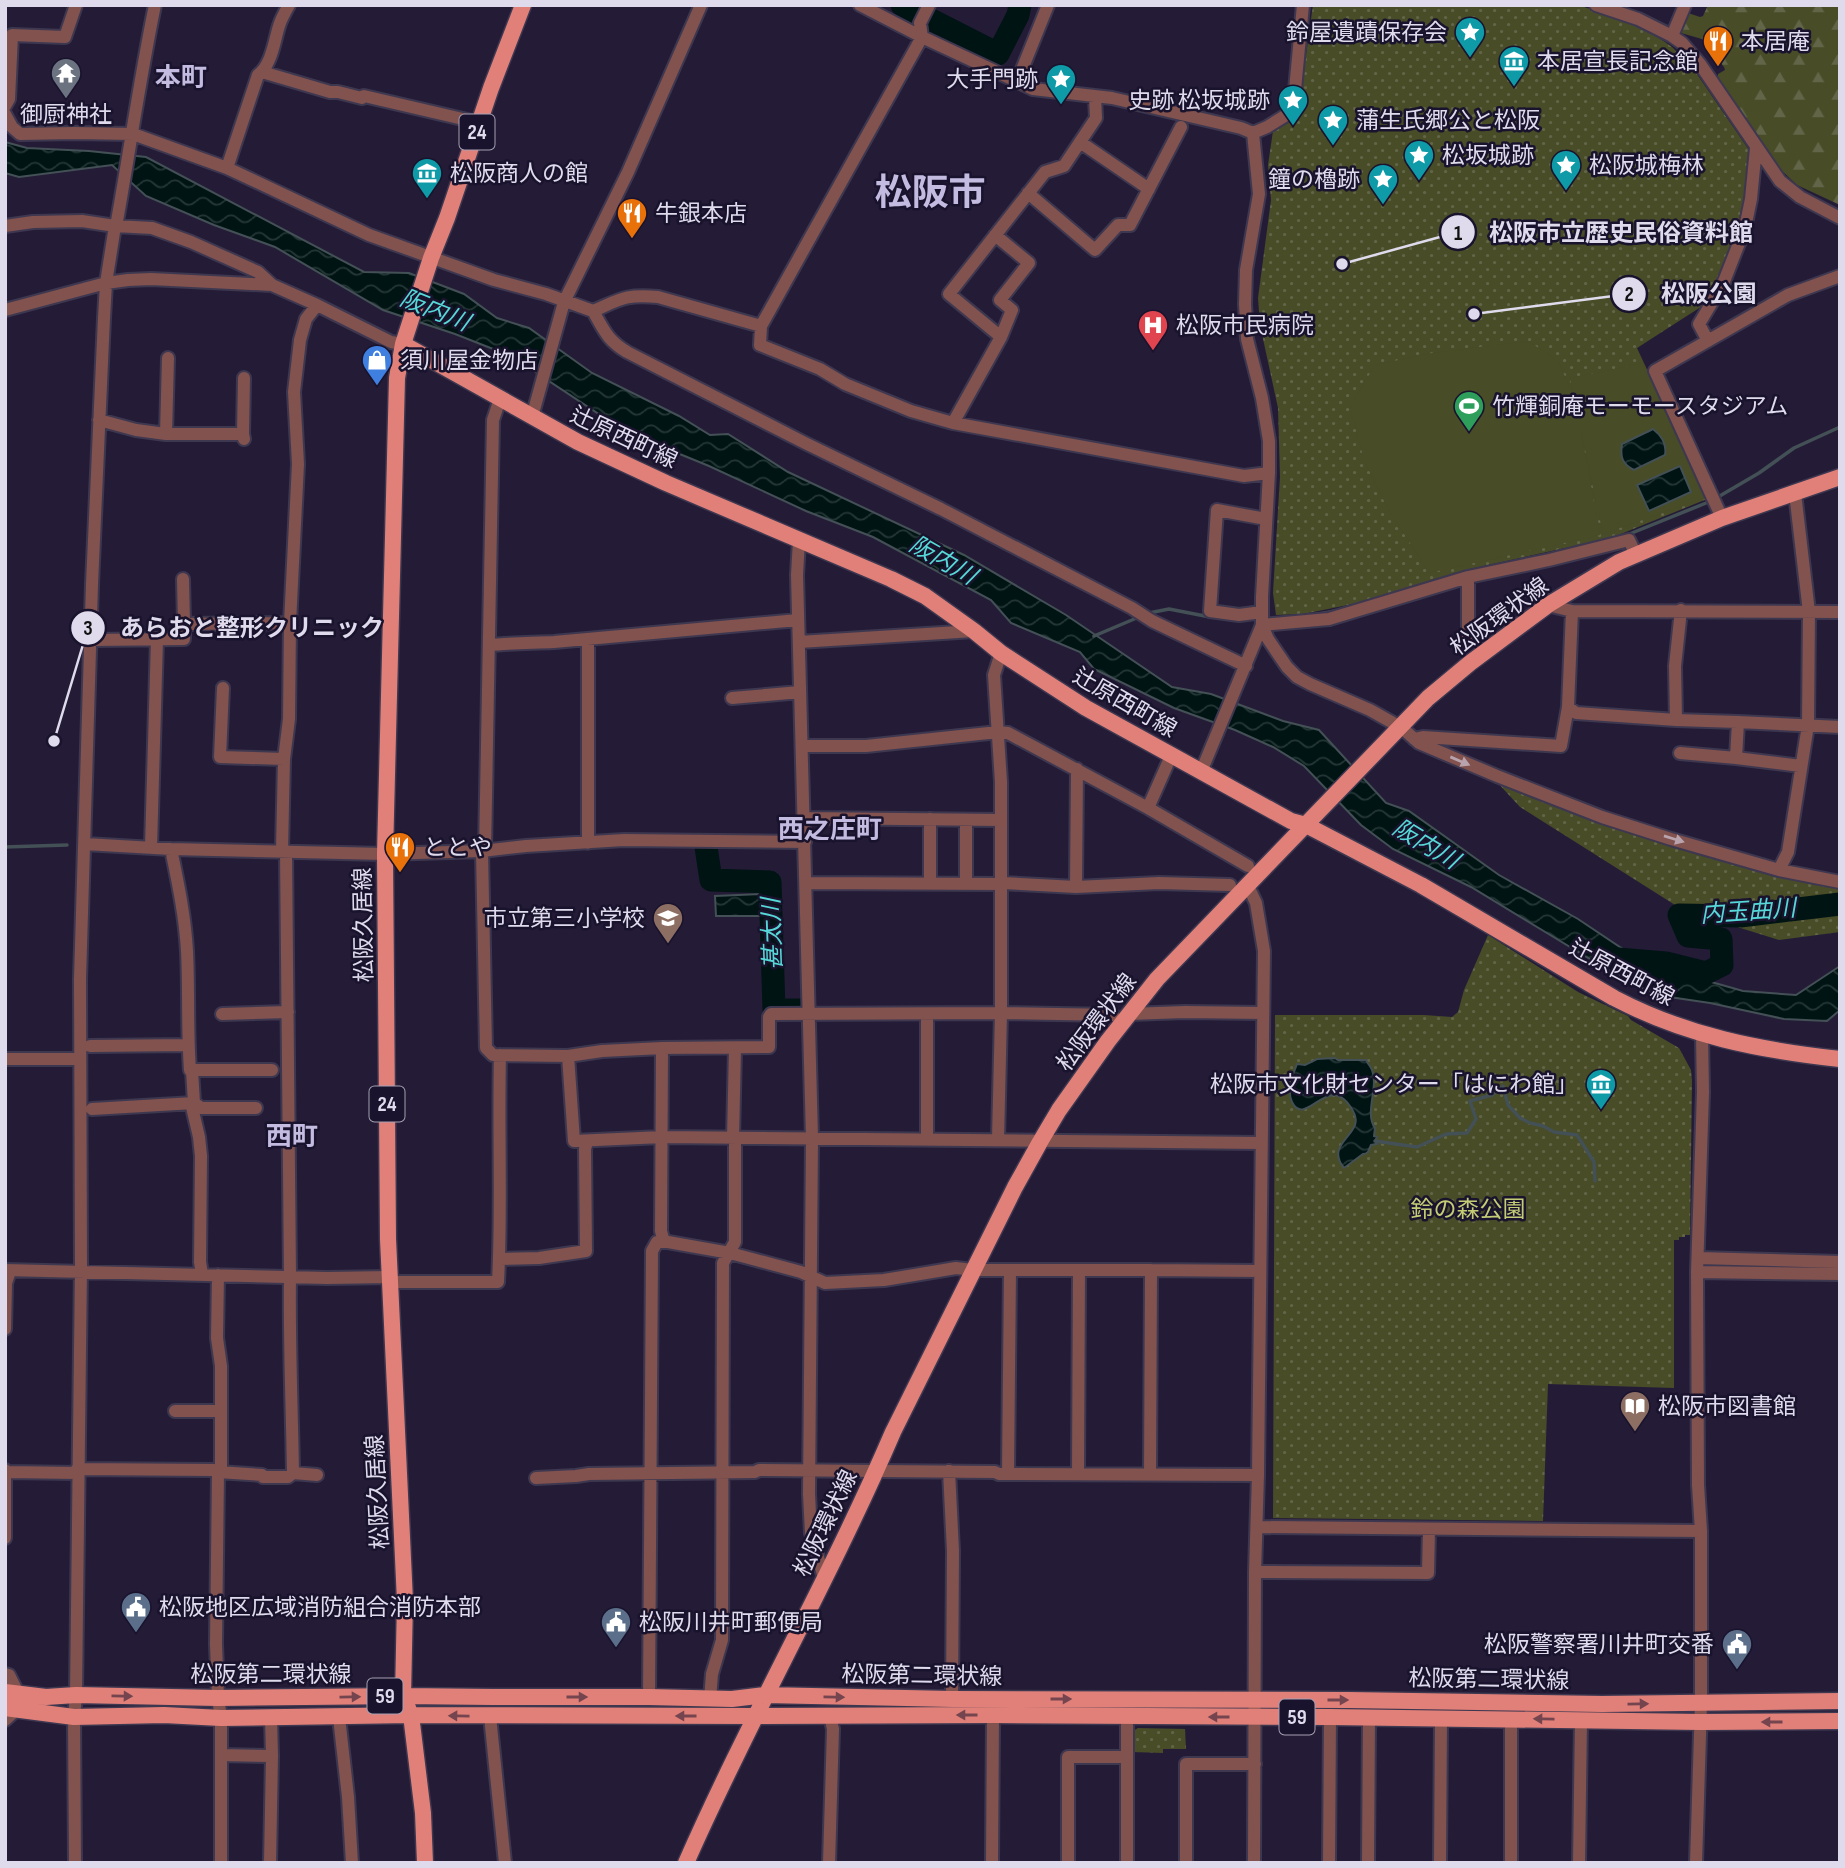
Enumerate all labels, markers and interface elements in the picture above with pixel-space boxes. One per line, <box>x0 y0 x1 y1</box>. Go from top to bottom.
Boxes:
place icon: 鈴屋遺蹟保存会 <box>1453 15 1487 59</box>
place label: 鈴屋遺蹟保存会 <box>1286 19 1447 47</box>
restaurant icon: 本居庵 <box>1701 24 1735 68</box>
place label: 本居庵 <box>1741 28 1810 56</box>
museum icon: 本居宣長記念館 <box>1497 44 1531 88</box>
place label: 本居宣長記念館 <box>1537 48 1698 76</box>
temple icon: 御厨神社 <box>49 56 83 100</box>
place icon: 大手門跡 <box>1044 62 1078 106</box>
district label: 本町 <box>155 63 207 94</box>
place label: 大手門跡 <box>946 66 1038 94</box>
place icon: 史跡 松坂城跡 <box>1276 83 1310 127</box>
place label: 史跡 松坂城跡 <box>1128 87 1270 115</box>
place label: 御厨神社 <box>20 101 112 129</box>
place icon: 蒲生氏郷公と松阪 <box>1316 103 1350 147</box>
place label: 蒲生氏郷公と松阪 <box>1356 107 1540 135</box>
road number: 24 <box>460 114 494 150</box>
place icon: 松坂城跡 <box>1402 138 1436 182</box>
place label: 松坂城跡 <box>1442 142 1534 170</box>
place icon: 松阪城梅林 <box>1549 148 1583 192</box>
place label: 松阪城梅林 <box>1589 152 1704 180</box>
museum icon: 松阪商人の館 <box>410 156 444 200</box>
place label: 松阪商人の館 <box>450 160 588 188</box>
place icon: 鐘の櫓跡 <box>1366 162 1400 206</box>
place label: 鐘の櫓跡 <box>1268 166 1360 194</box>
district label: 松阪市 <box>875 172 986 216</box>
restaurant icon: 牛銀本店 <box>615 196 649 240</box>
place label: 牛銀本店 <box>655 200 747 228</box>
callout: 松阪市立歴史民俗資料館 <box>1440 210 1767 255</box>
text: 松阪市立歴史民俗資料館 <box>1489 219 1753 248</box>
text: 1 <box>1454 221 1462 246</box>
callout: 松阪公園 <box>1612 272 1771 317</box>
text: 松阪公園 <box>1661 280 1757 309</box>
text: 2 <box>1624 282 1634 307</box>
water label: 阪内川 <box>396 284 476 339</box>
hospital icon: 松阪市民病院 <box>1136 308 1170 352</box>
place label: 松阪市民病院 <box>1176 312 1314 340</box>
shop icon: 須川屋金物店 <box>360 343 394 387</box>
place label: 須川屋金物店 <box>400 347 538 375</box>
sports icon: 竹輝銅庵モーモースタジアム <box>1452 389 1486 433</box>
place label: 竹輝銅庵モーモースタジアム <box>1492 393 1788 421</box>
street label: 辻原西町線 <box>566 401 682 475</box>
water label: 阪内川 <box>904 530 984 592</box>
street label: 松阪環状線 <box>1445 572 1554 662</box>
callout: あらおと整形クリニック <box>71 605 398 650</box>
text: あらおと整形クリニック <box>120 614 384 643</box>
text: 3 <box>83 616 93 641</box>
street label: 辻原西町線 <box>1068 662 1181 744</box>
one-way arrow <box>1450 755 1471 766</box>
water label: 阪内川 <box>1387 813 1467 877</box>
district label: 西之庄町 <box>778 815 882 846</box>
restaurant icon: ととや <box>383 830 417 874</box>
place label: ととや <box>423 834 492 862</box>
one-way arrow <box>1663 835 1684 845</box>
street label: 松阪久居線 <box>349 867 379 983</box>
water label: 内玉曲川 <box>1699 893 1800 929</box>
water label: 甚太川 <box>757 895 788 970</box>
school or university icon: 市立第三小学校 <box>651 901 685 945</box>
place label: 市立第三小学校 <box>484 905 645 933</box>
street label: 辻原西町線 <box>1564 934 1679 1012</box>
street label: 松阪環状線 <box>1051 968 1143 1077</box>
museum icon: 松阪市文化財センター「はにわ館」 <box>1584 1067 1618 1111</box>
place label: 松阪市文化財センター「はにわ館」 <box>1210 1071 1578 1099</box>
road number: 24 <box>370 1086 404 1122</box>
district label: 西町 <box>266 1122 318 1153</box>
park label: 鈴の森公園 <box>1411 1196 1526 1224</box>
library icon: 松阪市図書館 <box>1618 1389 1652 1433</box>
place label: 松阪市図書館 <box>1658 1393 1796 1421</box>
street label: 松阪久居線 <box>361 1434 395 1550</box>
street label: 松阪環状線 <box>788 1466 864 1581</box>
public building icon: 松阪地区広域消防組合消防本部 <box>119 1590 153 1634</box>
place label: 松阪地区広域消防組合消防本部 <box>159 1594 481 1622</box>
public building icon: 松阪川井町郵便局 <box>599 1605 633 1649</box>
place label: 松阪川井町郵便局 <box>639 1609 823 1637</box>
public building icon: 松阪警察署川井町交番 <box>1720 1627 1754 1671</box>
place label: 松阪警察署川井町交番 <box>1484 1631 1714 1659</box>
street label: 松阪第二環状線 <box>191 1661 352 1689</box>
street label: 松阪第二環状線 <box>841 1661 1003 1691</box>
street label: 松阪第二環状線 <box>1408 1665 1570 1695</box>
road number: 59 <box>368 1678 402 1714</box>
one-way arrow <box>111 1690 133 1701</box>
one-way arrow <box>339 1691 361 1702</box>
one-way arrow <box>566 1691 588 1703</box>
one-way arrow <box>823 1691 845 1702</box>
one-way arrow <box>1050 1693 1072 1705</box>
one-way arrow <box>1327 1694 1349 1706</box>
one-way arrow <box>1628 1698 1650 1709</box>
road number: 59 <box>1280 1700 1314 1734</box>
one-way arrow <box>955 1709 977 1721</box>
one-way arrow <box>447 1710 469 1721</box>
one-way arrow <box>675 1710 697 1722</box>
one-way arrow <box>1207 1711 1229 1723</box>
one-way arrow <box>1533 1713 1555 1725</box>
one-way arrow <box>1760 1716 1782 1728</box>

